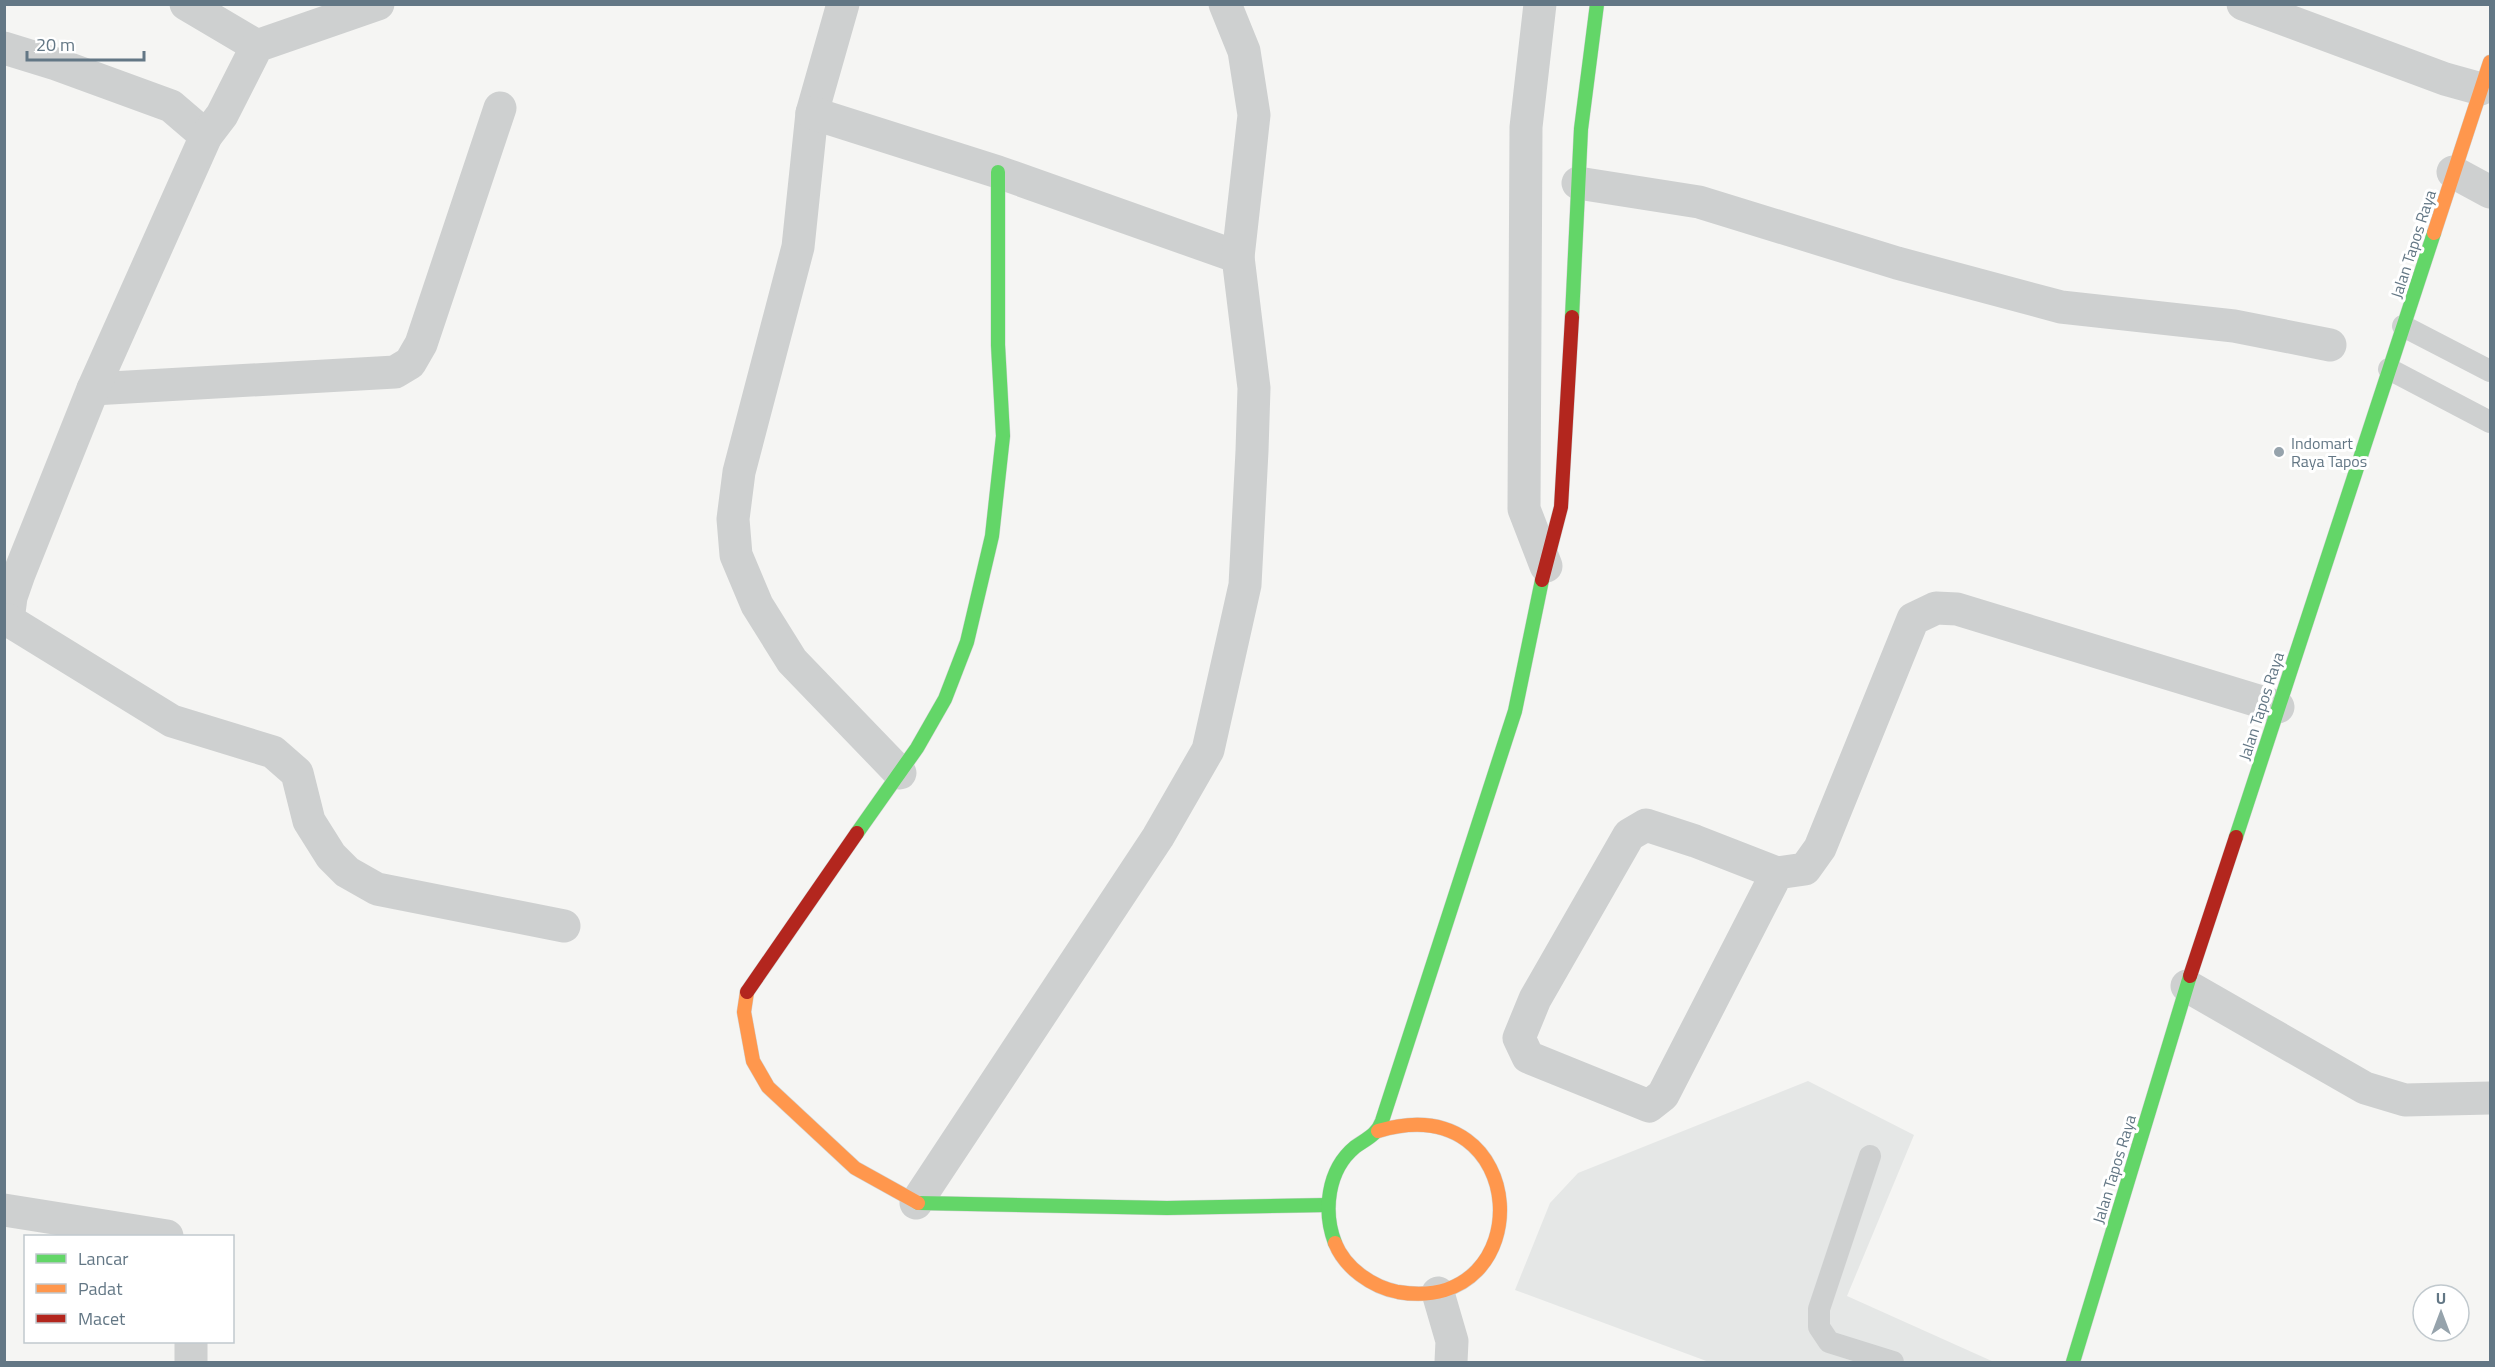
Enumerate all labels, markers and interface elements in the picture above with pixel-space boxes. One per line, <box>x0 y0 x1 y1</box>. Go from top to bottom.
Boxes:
scale bar <box>27 24 144 62</box>
text: 20 m <box>36 31 75 58</box>
street label: Jalan Tapos Raya <box>2384 187 2442 301</box>
place label: Indomart Raya Tapos <box>2291 431 2367 473</box>
marker: Indomart Raya Tapos <box>2272 445 2286 459</box>
street label: Jalan Tapos Raya <box>2232 649 2290 763</box>
street label: Jalan Tapos Raya <box>2086 1112 2142 1226</box>
legend <box>24 1235 234 1343</box>
text: Lancar <box>78 1245 128 1272</box>
text: Padat <box>78 1275 123 1302</box>
north arrow <box>2411 1283 2471 1343</box>
text: U <box>2436 1286 2446 1310</box>
text: Macet <box>78 1305 126 1332</box>

